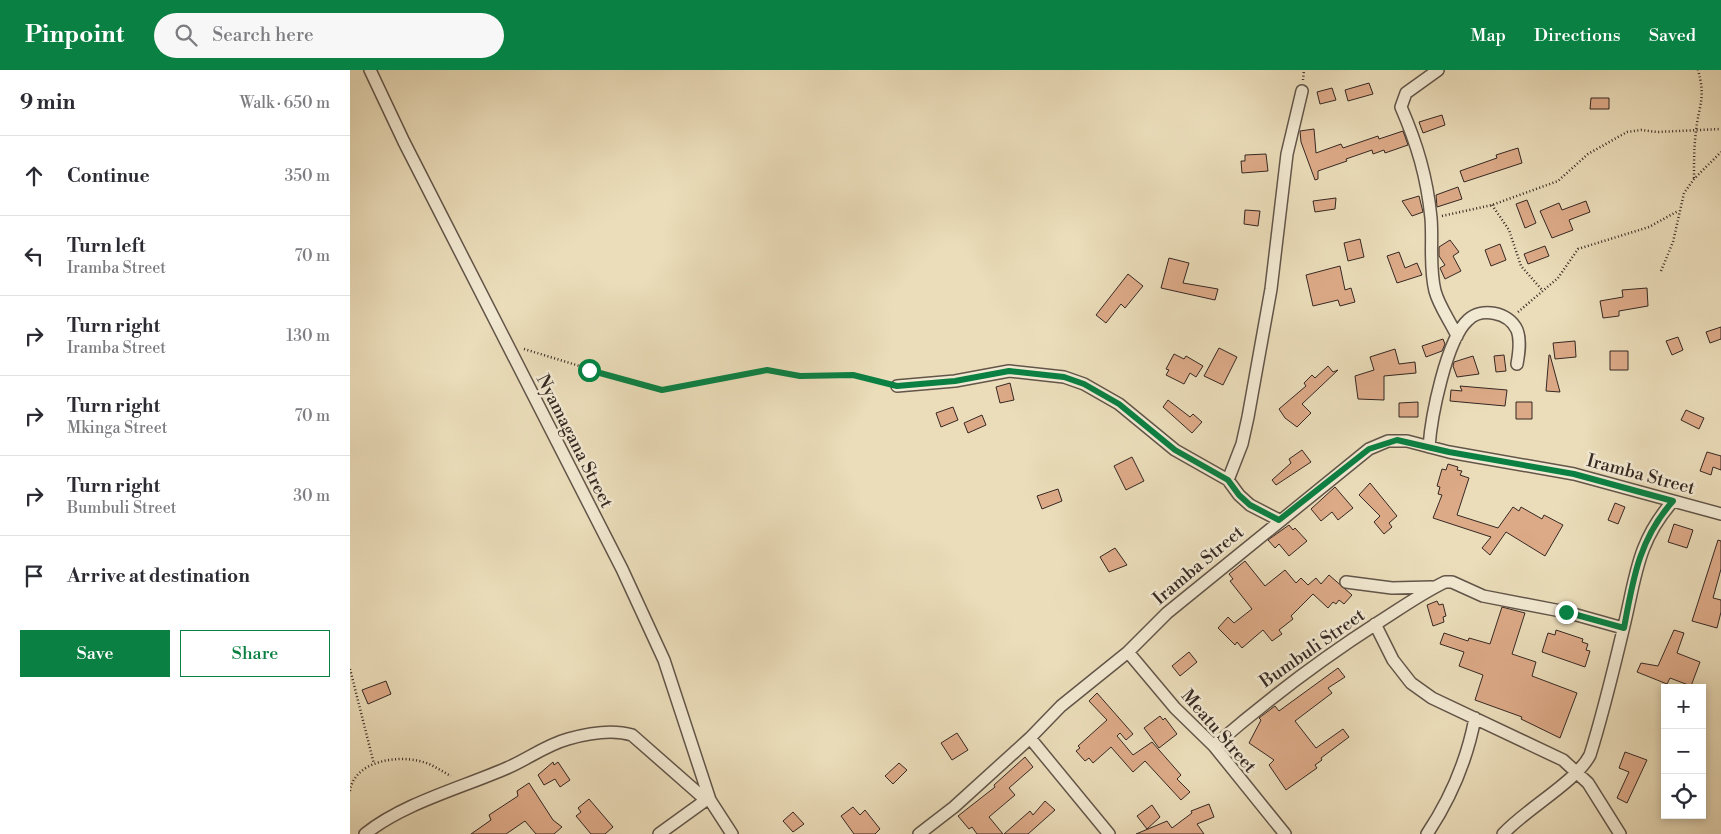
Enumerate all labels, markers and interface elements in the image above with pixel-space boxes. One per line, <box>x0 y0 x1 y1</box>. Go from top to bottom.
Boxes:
search box <box>154 13 504 58</box>
text: Pinpoint <box>25 20 124 50</box>
icon: search <box>172 21 200 49</box>
text: Search here <box>212 23 314 47</box>
text: Map <box>1470 24 1506 47</box>
text: Directions <box>1534 24 1621 47</box>
text: Saved <box>1649 24 1696 47</box>
text: 9 min <box>20 90 75 116</box>
text: Walk · 650 m <box>240 93 330 113</box>
icon: ahead <box>20 162 48 190</box>
text: Continue <box>67 164 150 188</box>
text: 350 m <box>284 166 330 186</box>
text: Turn left <box>67 234 146 258</box>
icon: left <box>20 242 48 270</box>
text: 70 m <box>294 246 330 266</box>
text: Iramba Street <box>67 258 166 278</box>
text: Turn right <box>67 314 160 338</box>
icon: right <box>20 322 48 350</box>
text: 130 m <box>286 326 330 346</box>
text: Iramba Street <box>67 338 166 358</box>
route start <box>578 359 601 382</box>
street label: Nyamagana Street <box>531 371 618 512</box>
text: Turn right <box>67 394 160 418</box>
icon: right <box>20 402 48 430</box>
text: 70 m <box>294 406 330 426</box>
text: Mkinga Street <box>67 418 167 438</box>
street label: Iramba Street <box>1584 449 1698 500</box>
text: Turn right <box>67 474 160 498</box>
icon: right <box>20 482 48 510</box>
text: 30 m <box>293 486 330 506</box>
text: Bumbuli Street <box>67 498 176 518</box>
street label: Iramba Street <box>1148 520 1249 610</box>
icon: arrive <box>20 562 48 590</box>
text: Arrive at destination <box>67 564 250 588</box>
route end <box>1555 601 1578 624</box>
street label: Bumbuli Street <box>1254 603 1370 694</box>
button: Save <box>20 630 170 677</box>
button: Share <box>180 630 330 677</box>
map controls <box>1661 684 1706 819</box>
button: + <box>1661 684 1706 729</box>
street label: Meatu Street <box>1176 685 1262 778</box>
button: − <box>1661 729 1706 774</box>
button: locate <box>1661 774 1706 819</box>

